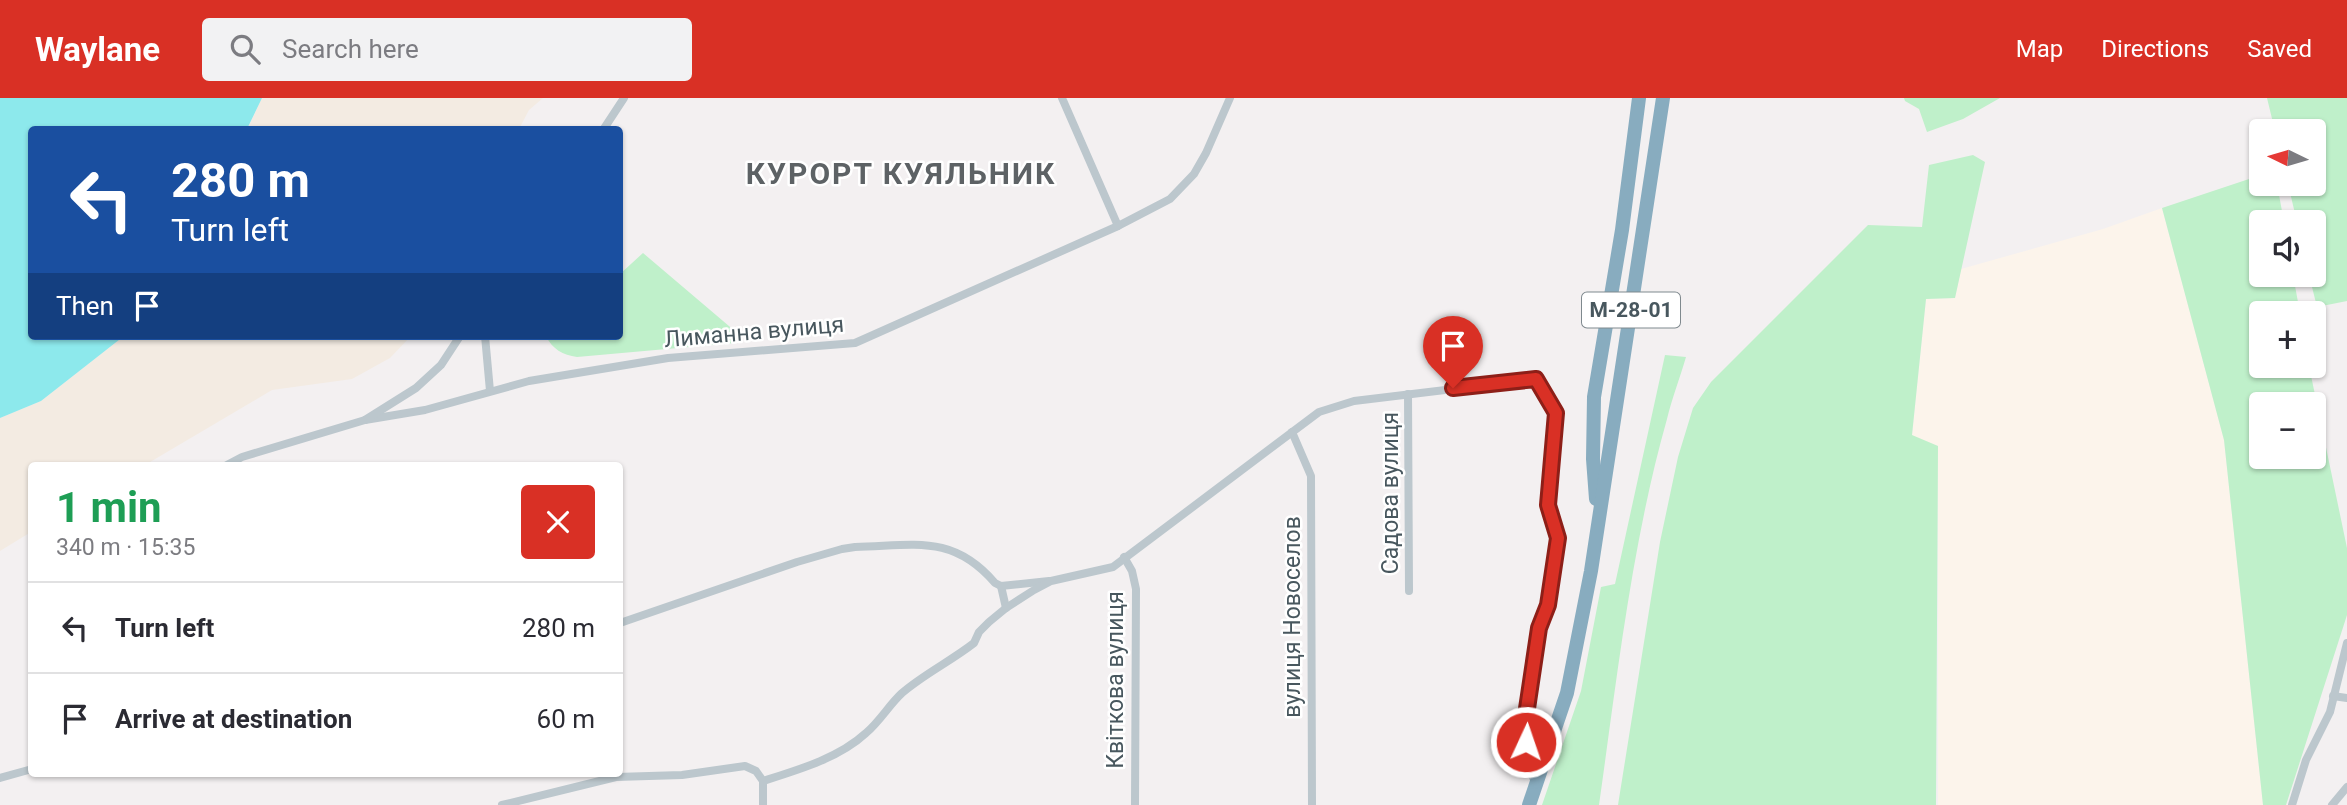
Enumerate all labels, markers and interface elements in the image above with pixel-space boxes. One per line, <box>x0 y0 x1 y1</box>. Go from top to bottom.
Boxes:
search box <box>202 18 692 81</box>
text: Waylane <box>35 30 160 69</box>
icon: search <box>226 30 264 68</box>
text: Search here <box>282 34 419 64</box>
text: Map <box>2016 35 2063 63</box>
text: Directions <box>2101 35 2209 63</box>
text: Saved <box>2247 35 2312 63</box>
north arrow <box>2249 119 2326 196</box>
map controls <box>2249 119 2326 469</box>
text: 280 m <box>171 152 310 209</box>
icon: left <box>56 154 147 245</box>
district label: КУРОРТ КУЯЛЬНИК <box>746 156 1056 191</box>
button: sound <box>2249 210 2326 287</box>
text: Turn left <box>171 211 289 249</box>
icon: arrive <box>128 287 166 325</box>
text: Then <box>56 291 114 321</box>
road number: М-28-01 <box>1582 292 1680 328</box>
button: + <box>2249 301 2326 378</box>
street label: Лиманна вулиця <box>663 311 845 353</box>
pin <box>1423 316 1483 388</box>
icon: arrive <box>1434 327 1472 365</box>
button: − <box>2249 392 2326 469</box>
street label: Садова вулиця <box>1377 412 1404 574</box>
text: 1 min <box>56 483 162 532</box>
button: close <box>521 485 595 559</box>
street label: вулиця Новоселов <box>1279 516 1306 718</box>
text: 340 m · 15:35 <box>56 534 195 561</box>
street label: Квіткова вулиця <box>1102 591 1129 769</box>
icon: left <box>56 609 94 647</box>
text: Turn left <box>115 613 214 643</box>
text: 280 m <box>522 613 595 643</box>
icon: arrive <box>56 700 94 738</box>
text: Arrive at destination <box>115 704 352 734</box>
text: 60 m <box>537 704 595 734</box>
position arrow <box>1489 705 1563 779</box>

